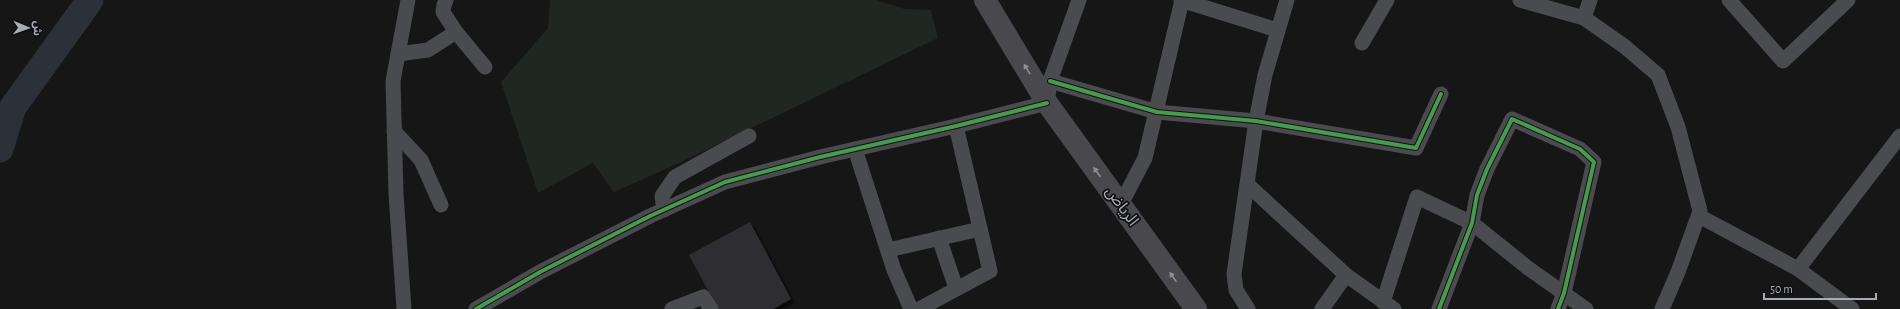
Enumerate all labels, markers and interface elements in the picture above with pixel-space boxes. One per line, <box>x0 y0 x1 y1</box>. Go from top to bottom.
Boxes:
north arrow <box>8 8 48 48</box>
text: ش <box>31 21 43 36</box>
one-way arrow <box>1023 64 1030 75</box>
one-way arrow <box>1093 166 1101 177</box>
street label: الرياض <box>1102 183 1141 229</box>
one-way arrow <box>1169 272 1177 283</box>
scale bar <box>1764 275 1876 301</box>
text: 50 m <box>1770 283 1793 295</box>

